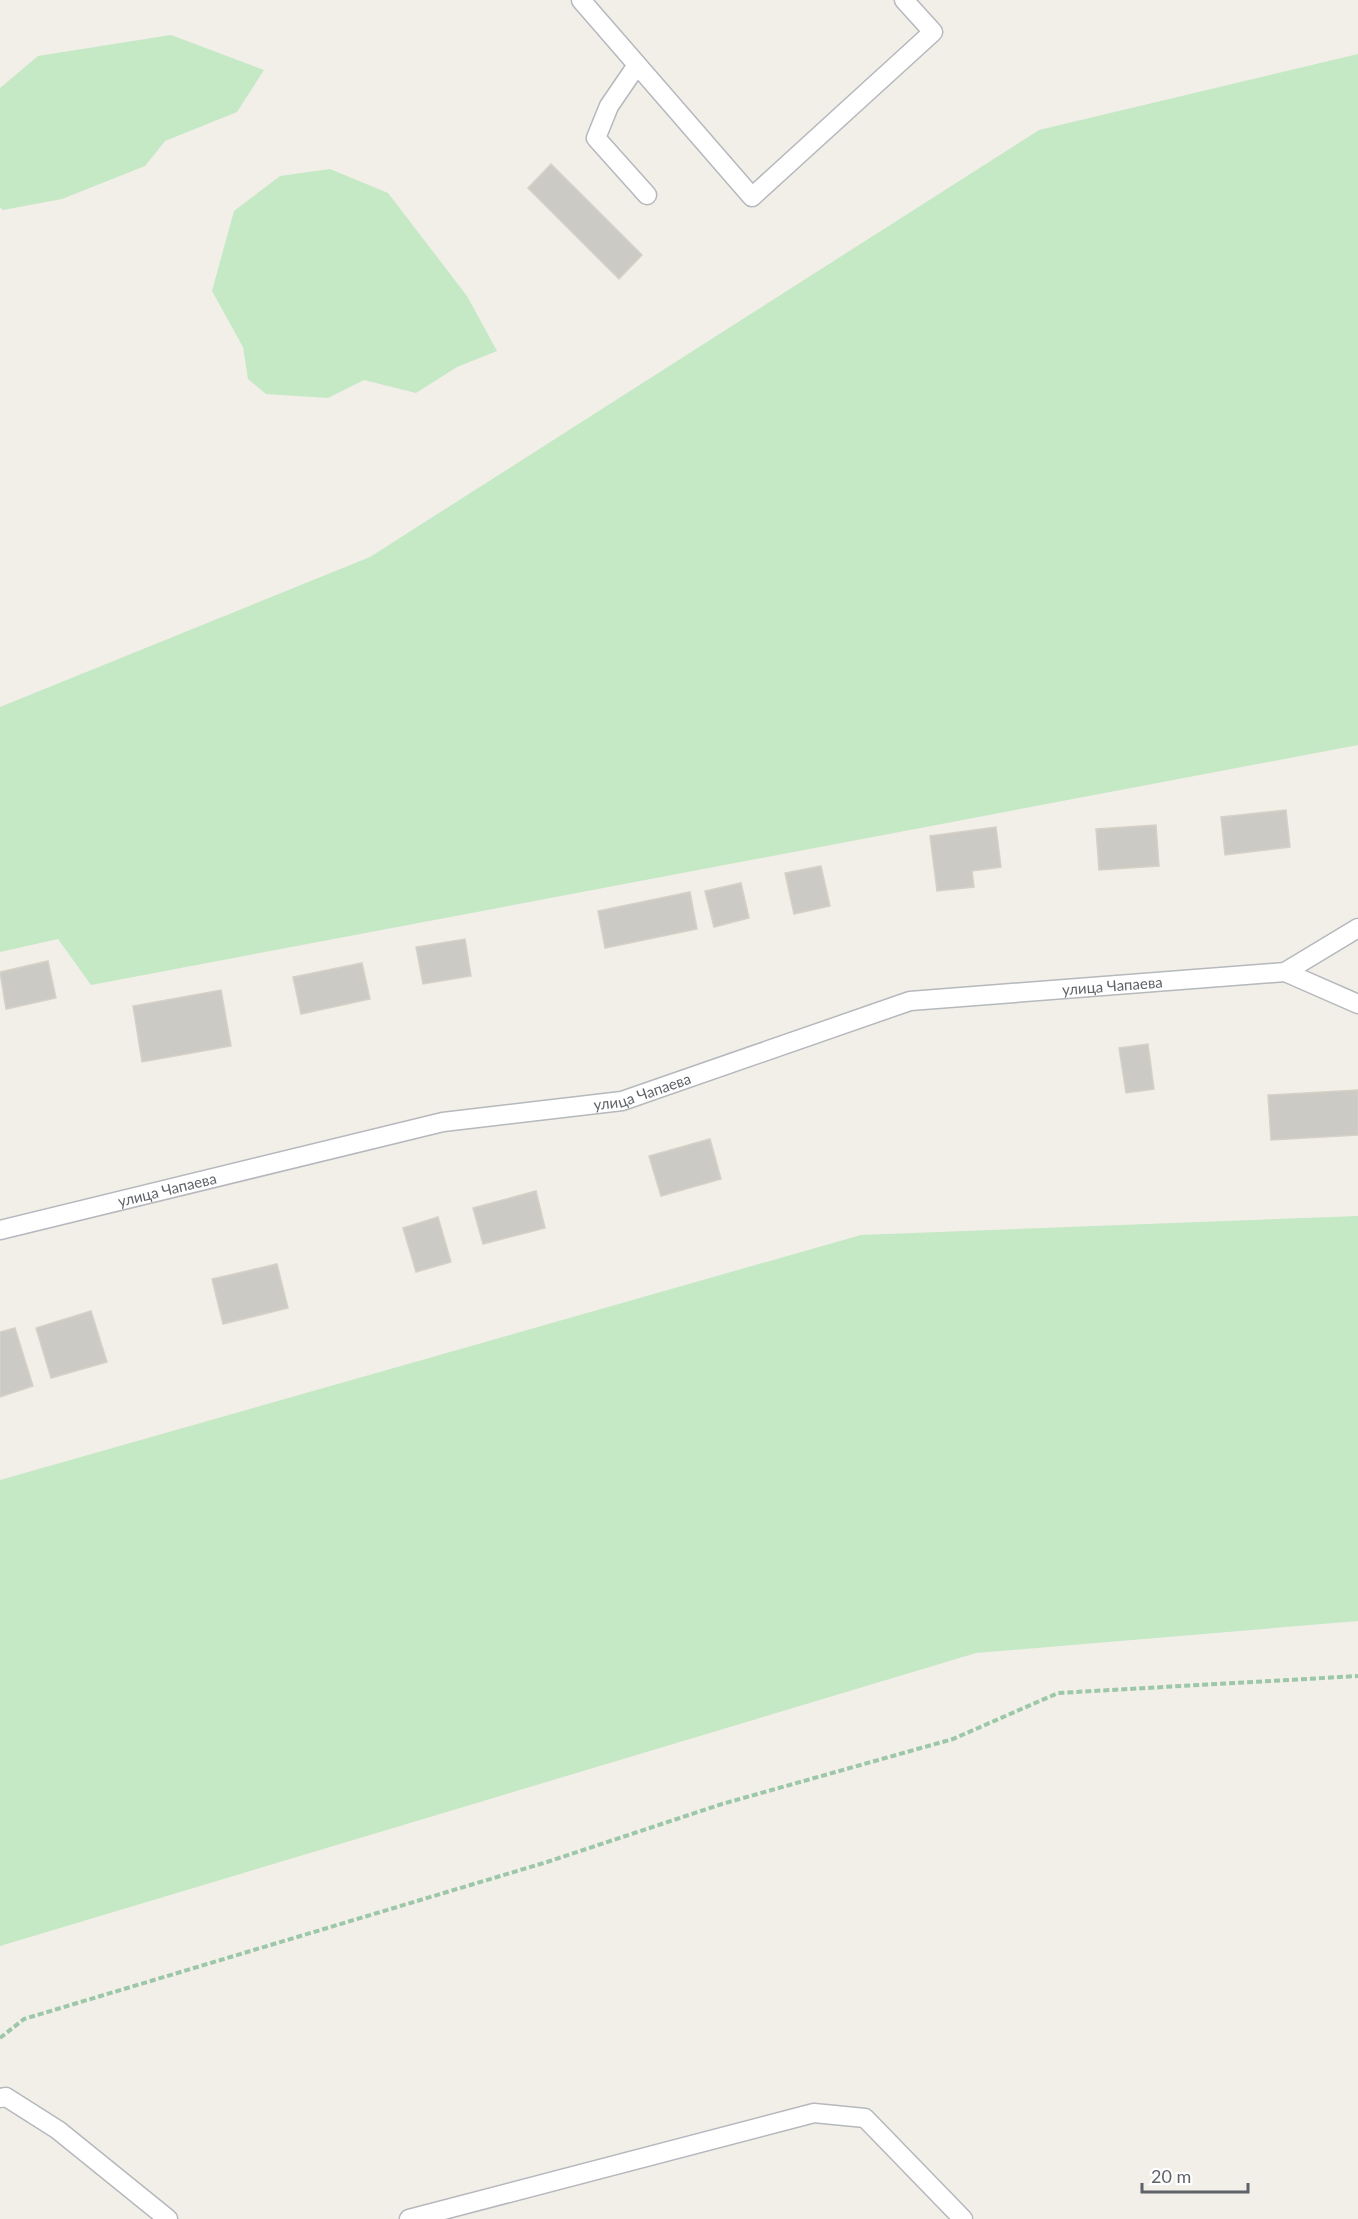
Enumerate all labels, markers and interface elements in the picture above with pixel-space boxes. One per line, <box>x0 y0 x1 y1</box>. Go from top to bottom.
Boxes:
street label: улица Чапаева <box>1061 972 1163 998</box>
street label: улица Чапаева <box>593 1069 693 1113</box>
street label: улица Чапаева <box>116 1169 218 1210</box>
scale bar <box>1142 2156 1248 2194</box>
text: 20 m <box>1151 2165 1191 2187</box>

